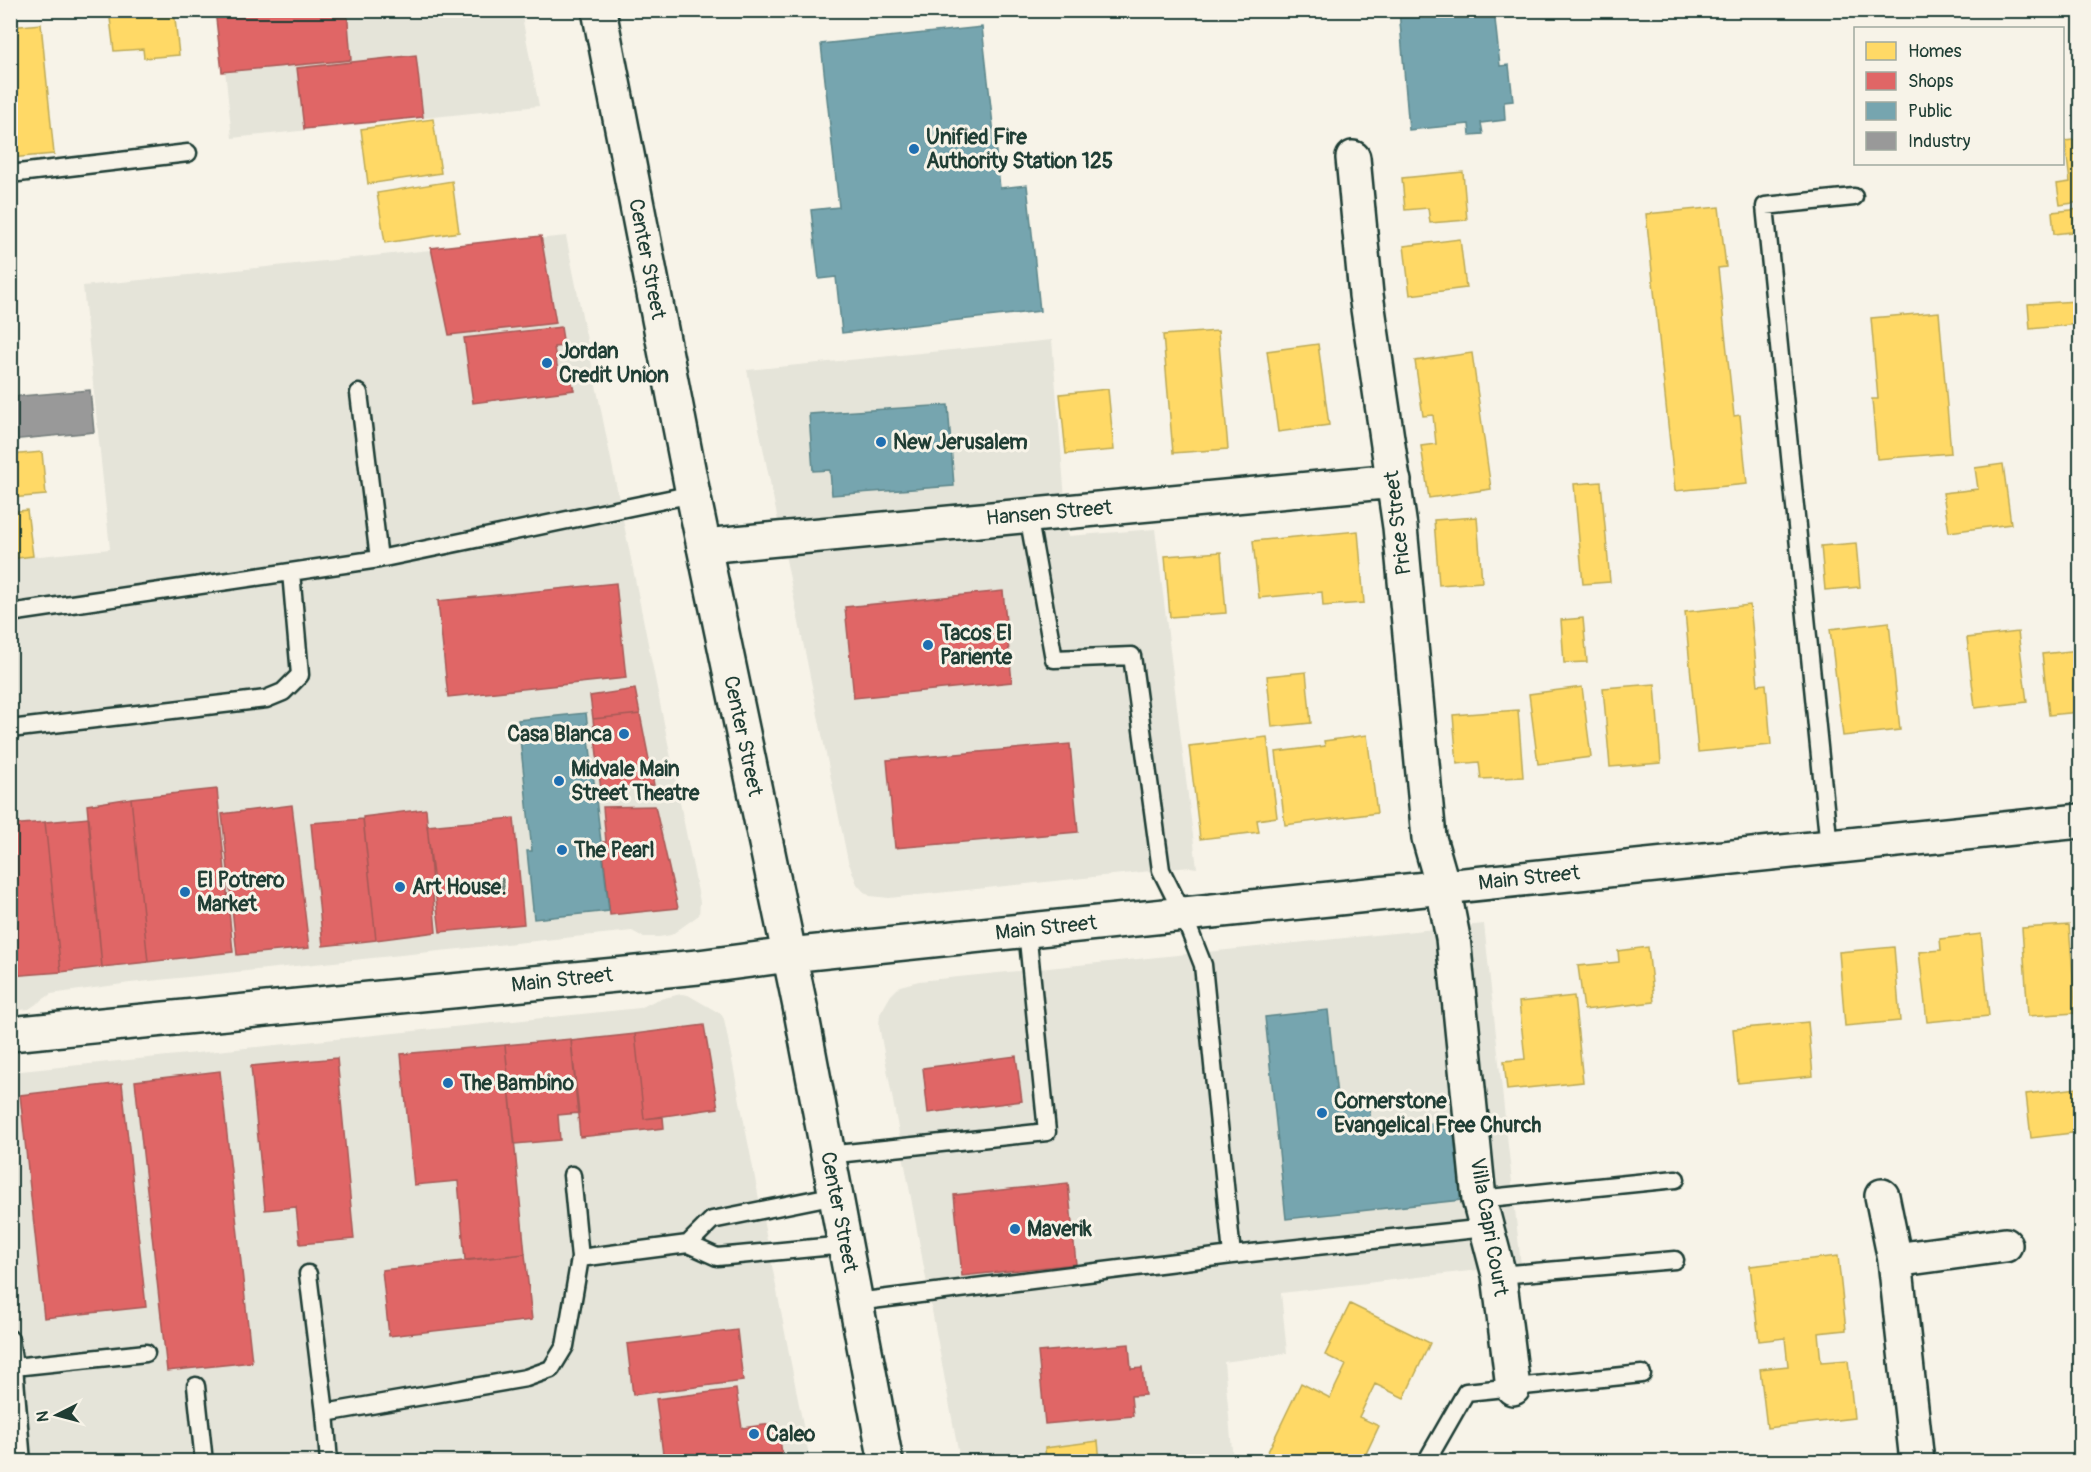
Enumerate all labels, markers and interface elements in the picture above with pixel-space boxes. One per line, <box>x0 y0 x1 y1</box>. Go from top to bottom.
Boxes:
legend <box>1854 27 2064 165</box>
text: Homes <box>1908 40 1961 63</box>
text: Shops <box>1908 70 1953 93</box>
text: Public <box>1908 100 1952 123</box>
place label: Unified Fire Authority Station 125 <box>926 124 1113 175</box>
text: Industry <box>1908 130 1971 153</box>
marker: Unified Fire Authority Station 125 <box>907 142 921 156</box>
street label: Center Street <box>622 196 672 322</box>
place label: Jordan Credit Union <box>559 338 669 389</box>
marker: Jordan Credit Union <box>540 356 554 370</box>
place label: New Jerusalem <box>893 429 1028 456</box>
marker: New Jerusalem <box>874 435 888 449</box>
street label: Price Street <box>1378 469 1418 577</box>
street label: Hansen Street <box>985 494 1114 532</box>
place label: Tacos El Pariente <box>939 620 1013 671</box>
marker: Tacos El Pariente <box>921 638 935 652</box>
street label: Center Street <box>717 673 769 799</box>
place label: Casa Blanca <box>507 721 612 748</box>
marker: Casa Blanca <box>617 727 631 741</box>
place label: Midvale Main Street Theatre <box>571 756 700 807</box>
marker: Midvale Main Street Theatre <box>552 774 566 788</box>
place label: The Pearl <box>573 837 655 864</box>
marker: The Pearl <box>555 843 569 857</box>
street label: Main Street <box>1477 859 1582 897</box>
place label: El Potrero Market <box>197 867 285 918</box>
place label: Art House! <box>412 874 507 901</box>
marker: Art House! <box>393 880 407 894</box>
marker: El Potrero Market <box>178 885 192 899</box>
street label: Main Street <box>994 909 1099 947</box>
street label: Main Street <box>510 961 615 999</box>
place label: The Bambino <box>459 1070 575 1097</box>
marker: The Bambino <box>441 1076 455 1090</box>
place label: Cornerstone Evangelical Free Church <box>1334 1088 1542 1139</box>
marker: Cornerstone Evangelical Free Church <box>1315 1106 1329 1120</box>
street label: Center Street <box>814 1149 864 1275</box>
street label: Villa Capri Court <box>1464 1156 1515 1299</box>
place label: Maverik <box>1027 1216 1092 1243</box>
marker: Maverik <box>1008 1222 1022 1236</box>
north arrow <box>27 1385 87 1445</box>
text: N <box>33 1410 54 1423</box>
place label: Caleo <box>766 1421 816 1448</box>
marker: Caleo <box>747 1427 761 1441</box>

